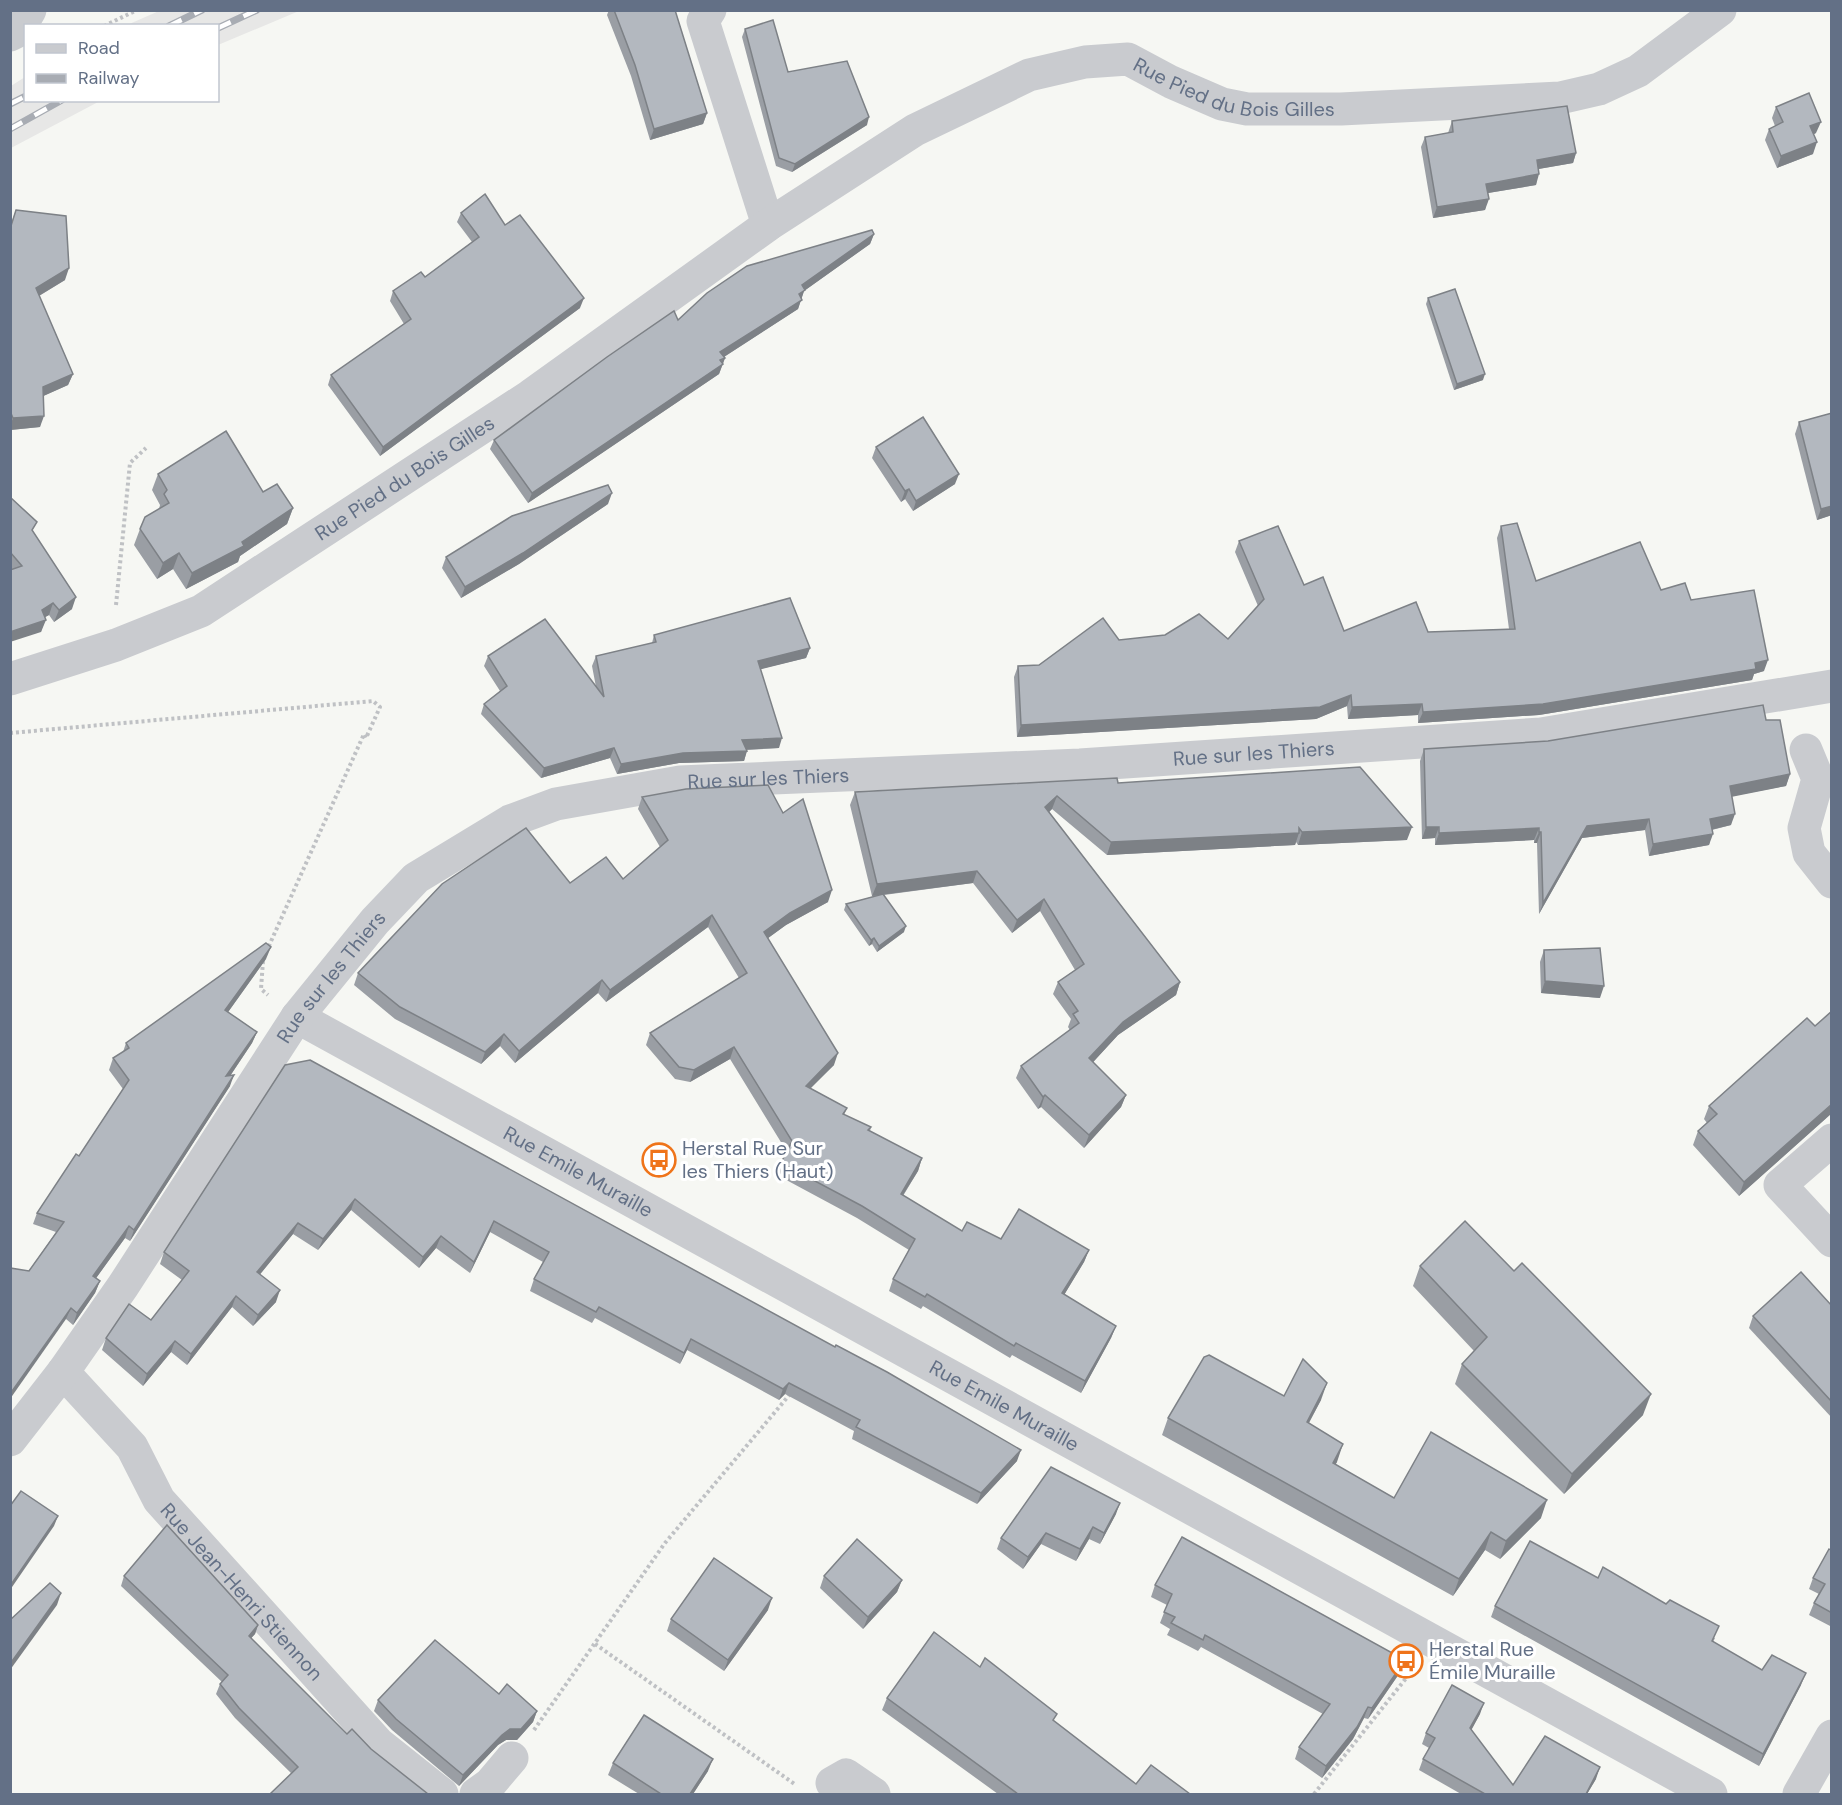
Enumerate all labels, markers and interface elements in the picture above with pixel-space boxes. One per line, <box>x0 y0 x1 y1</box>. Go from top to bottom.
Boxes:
legend <box>24 24 219 102</box>
text: Road <box>78 36 120 60</box>
street label: Rue Pied du Bois Gilles <box>1129 51 1335 123</box>
text: Railway <box>78 66 140 90</box>
street label: Rue Pied du Bois Gilles <box>310 410 499 546</box>
street label: Rue sur les Thiers <box>1172 735 1335 772</box>
street label: Rue sur les Thiers <box>687 762 850 795</box>
street label: Rue sur les Thiers <box>271 905 391 1048</box>
street label: Rue Emile Muraille <box>499 1120 658 1223</box>
place label: Herstal Rue Sur les Thiers (Haut) <box>682 1135 834 1184</box>
bus stop icon: Herstal Rue Sur les Thiers (Haut) <box>641 1142 677 1178</box>
street label: Rue Emile Muraille <box>925 1354 1084 1457</box>
street label: Rue Jean-Henri Stiennon <box>155 1497 329 1686</box>
place label: Herstal Rue Émile Muraille <box>1429 1636 1556 1685</box>
bus stop icon: Herstal Rue Émile Muraille <box>1388 1643 1424 1679</box>

